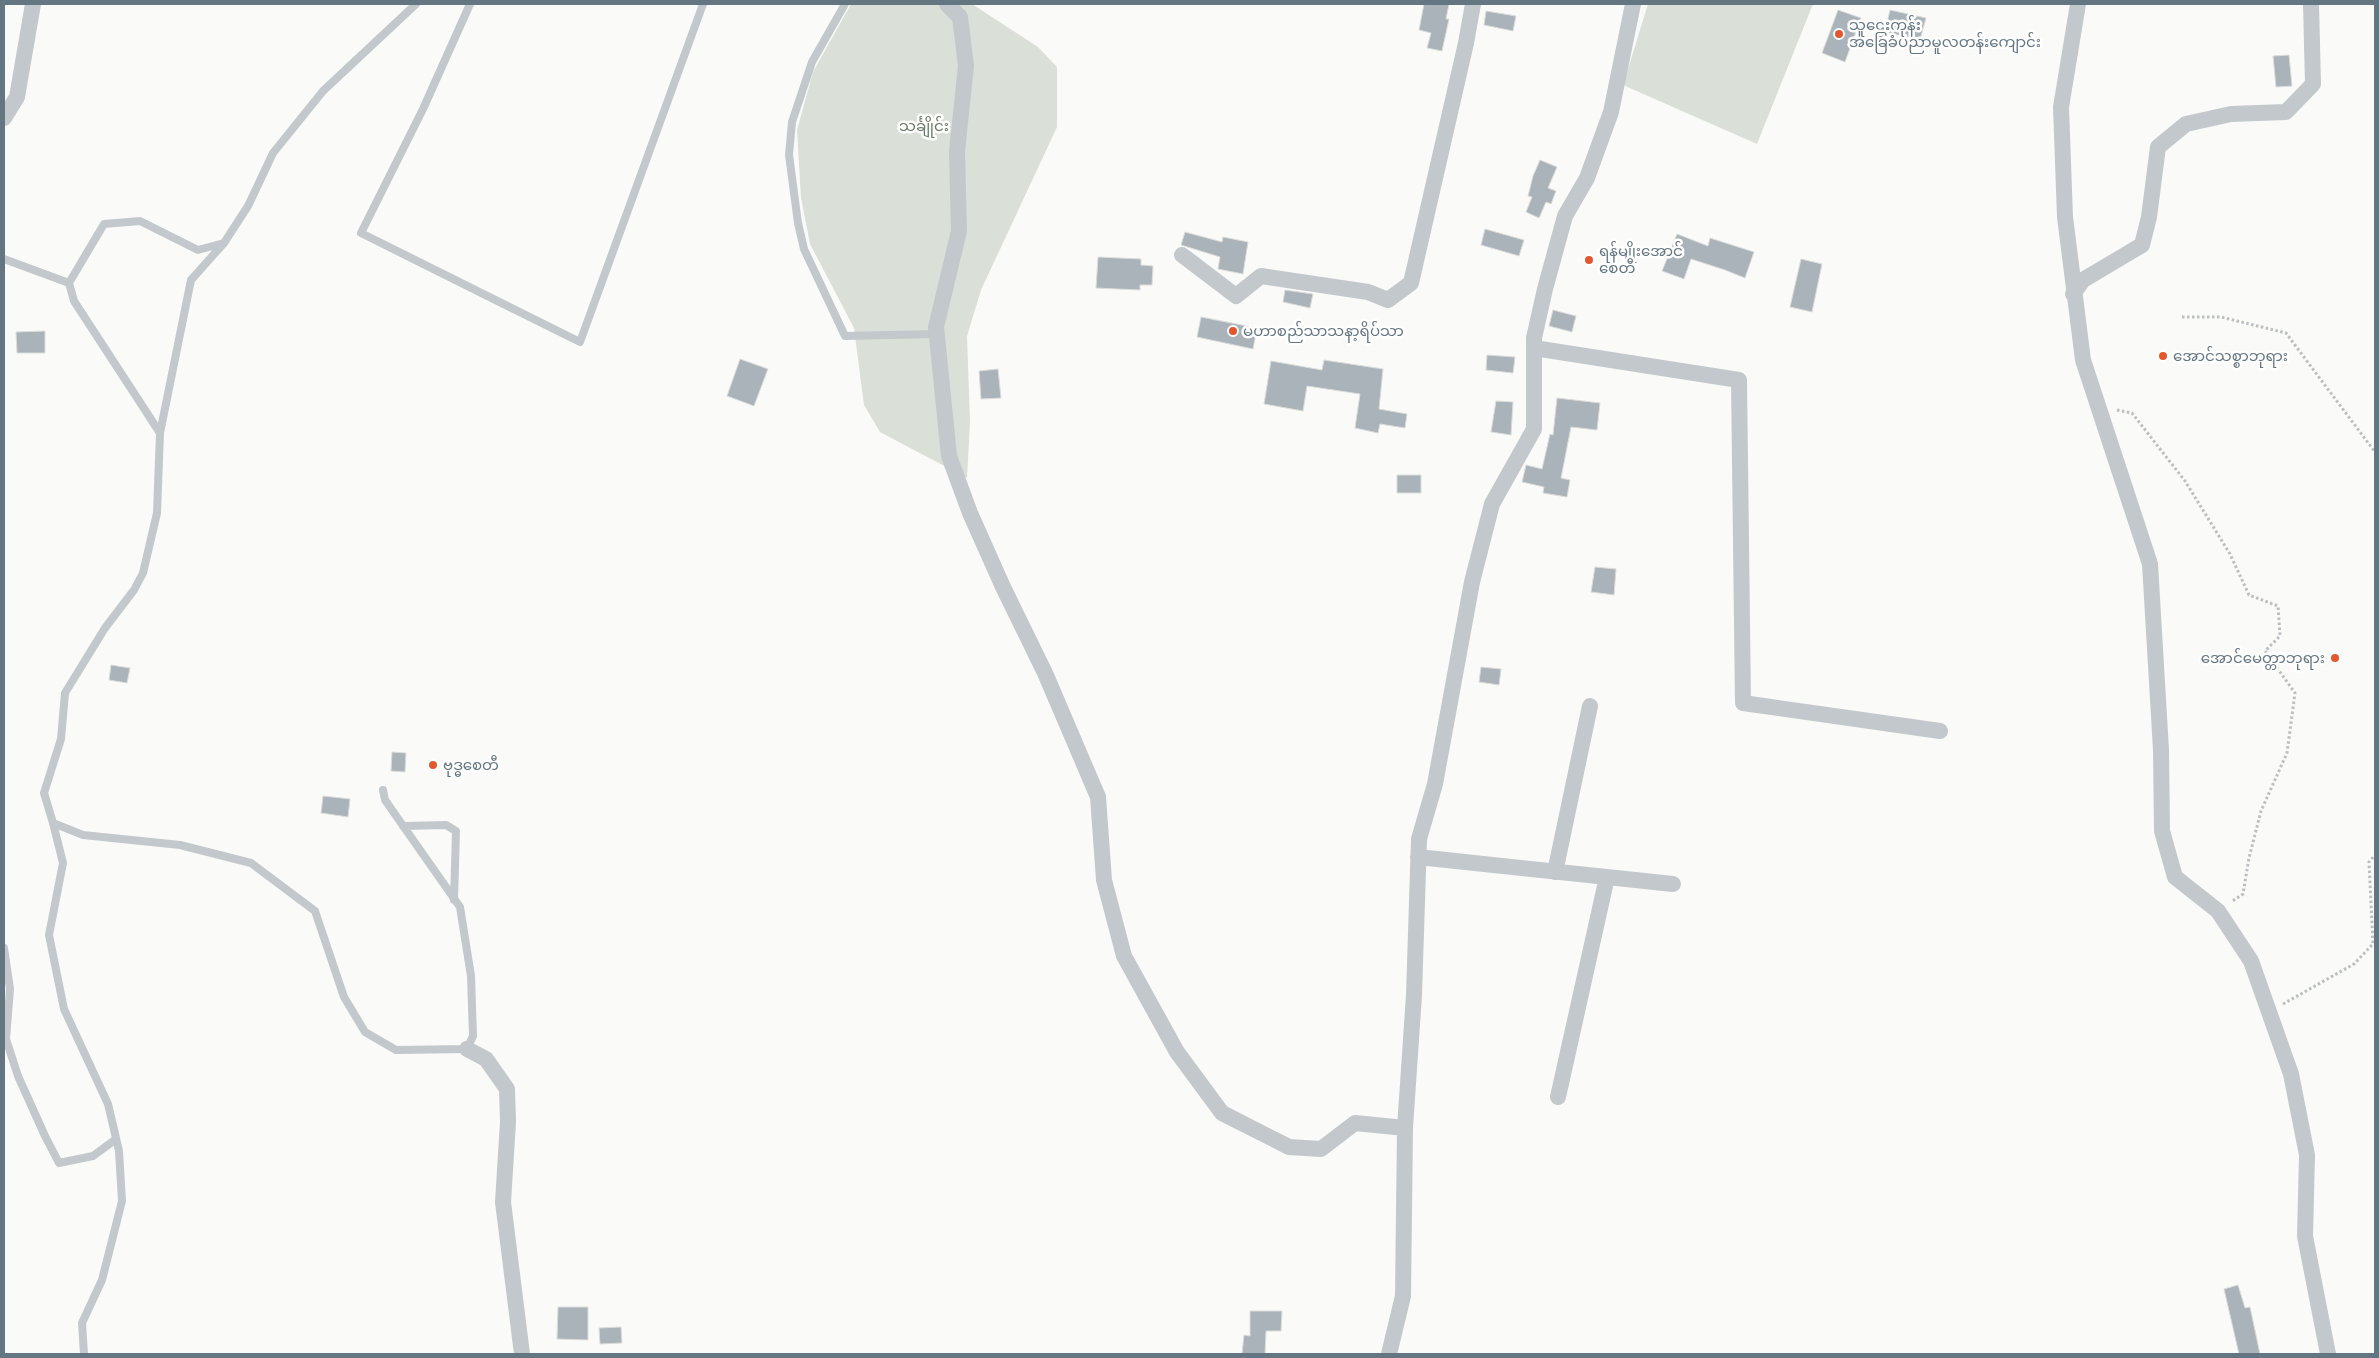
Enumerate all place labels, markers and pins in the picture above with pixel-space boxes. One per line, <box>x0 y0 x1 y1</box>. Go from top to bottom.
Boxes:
place label: သူဌေးကုန်း အခြေခံပညာမူလတန်းကျောင်း <box>1849 14 2041 54</box>
marker: သူဌေးကုန်း အခြေခံပညာမူလတန်းကျောင်း <box>1833 28 1845 40</box>
place label: ရန်မျိုးအောင် စေတီ <box>1599 240 1683 277</box>
marker: ရန်မျိုးအောင် စေတီ <box>1583 254 1595 266</box>
place label: မဟာစည်သာသနာ့ရိပ်သာ <box>1243 320 1404 343</box>
marker: မဟာစည်သာသနာ့ရိပ်သာ <box>1227 325 1239 337</box>
place label: အောင်သစ္စာဘုရား <box>2173 345 2288 368</box>
marker: အောင်သစ္စာဘုရား <box>2157 350 2169 362</box>
place label: အောင်မေတ္တာဘုရား <box>2201 647 2325 670</box>
marker: အောင်မေတ္တာဘုရား <box>2329 652 2341 664</box>
place label: ဗုဒ္ဓစေတီ <box>443 754 499 777</box>
marker: ဗုဒ္ဓစေတီ <box>427 759 439 771</box>

